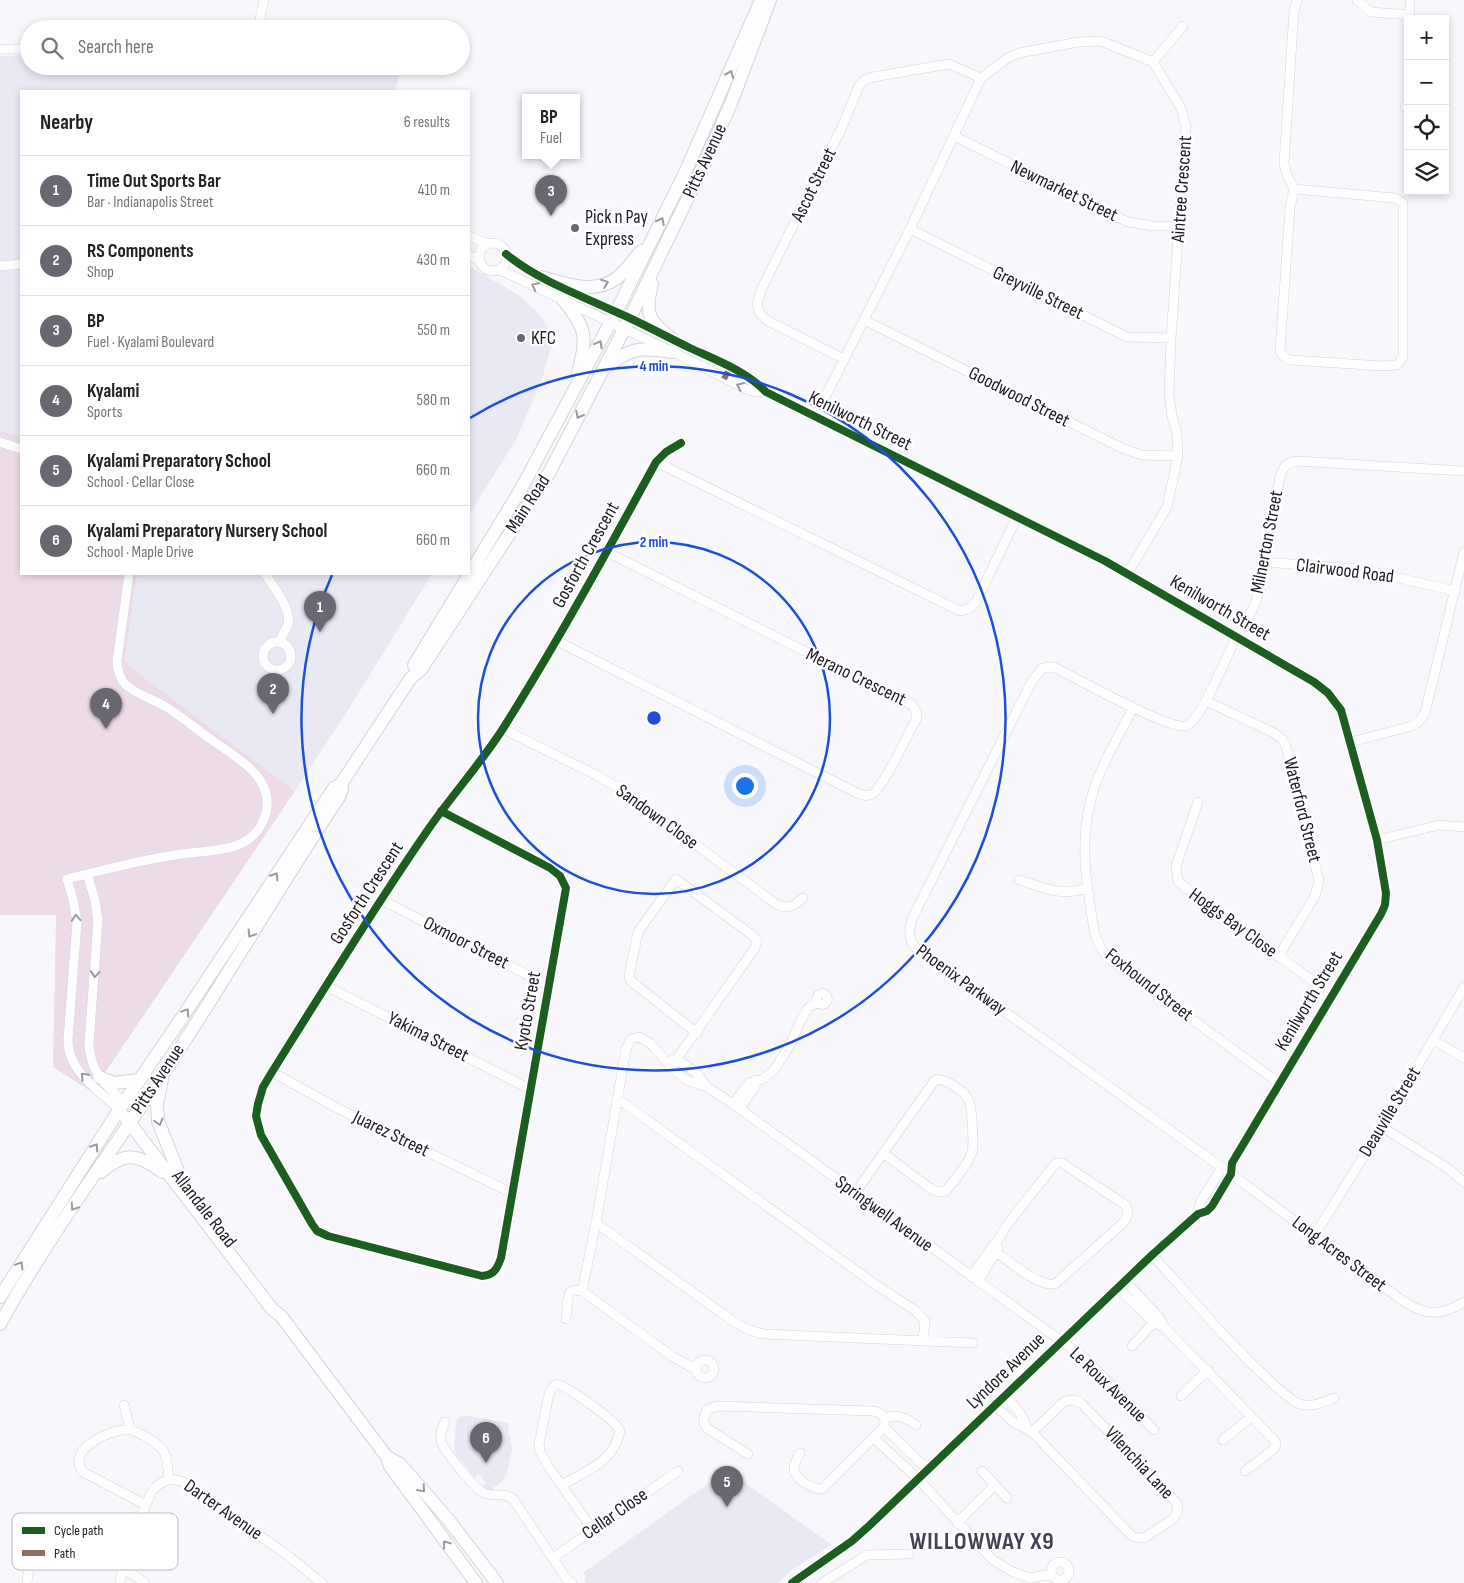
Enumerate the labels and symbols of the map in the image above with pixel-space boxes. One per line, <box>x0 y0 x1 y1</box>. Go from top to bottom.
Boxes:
one-way arrow <box>723 70 734 79</box>
street label: Pitts Avenue <box>678 120 732 202</box>
street label: Aintree Crescent <box>1167 135 1197 244</box>
street label: Ascot Street <box>786 144 842 227</box>
street label: Newmarket Street <box>1007 155 1122 227</box>
pin: 3 <box>535 175 567 216</box>
place label: Pick n Pay Express <box>585 206 649 251</box>
one-way arrow <box>655 217 665 226</box>
marker: Pick n Pay Express <box>569 222 581 234</box>
street label: Greyville Street <box>989 261 1087 325</box>
one-way arrow <box>600 279 609 289</box>
one-way arrow <box>531 282 540 293</box>
place label: KFC <box>531 327 556 350</box>
marker: KFC <box>515 332 527 344</box>
one-way arrow <box>592 340 602 349</box>
text: 4 min <box>640 357 668 376</box>
street label: Goodwood Street <box>965 362 1074 432</box>
one-way arrow <box>736 382 745 393</box>
street label: Kenilworth Street <box>804 386 916 456</box>
one-way arrow <box>575 410 585 419</box>
street label: Main Road <box>501 470 555 538</box>
street label: Milnerton Street <box>1246 488 1288 596</box>
street label: Gosforth Crescent <box>547 498 625 612</box>
text: 2 min <box>640 533 668 552</box>
street label: Clairwood Road <box>1295 554 1395 588</box>
street label: Kenilworth Street <box>1166 570 1275 646</box>
pin: 1 <box>304 591 336 632</box>
street label: Merano Crescent <box>802 643 910 711</box>
pin: 2 <box>257 673 289 714</box>
pin: 4 <box>90 688 122 729</box>
centre of rings <box>645 709 663 727</box>
street label: Waterford Street <box>1278 755 1326 865</box>
your location <box>732 773 758 799</box>
street label: Sandown Close <box>611 779 703 855</box>
street label: Gosforth Crescent <box>325 837 409 949</box>
one-way arrow <box>269 873 279 882</box>
street label: Hoggs Bay Close <box>1184 883 1282 963</box>
street label: Oxmoor Street <box>419 912 513 974</box>
one-way arrow <box>71 914 82 922</box>
one-way arrow <box>248 929 258 938</box>
street label: Phoenix Parkway <box>911 939 1011 1021</box>
street label: Foxhound Street <box>1101 944 1198 1026</box>
street label: Kenilworth Street <box>1270 947 1348 1055</box>
one-way arrow <box>90 970 101 978</box>
street label: Kyoto Street <box>510 970 546 1052</box>
street label: Yakima Street <box>384 1007 473 1067</box>
one-way arrow <box>180 1008 189 1018</box>
street label: Pitts Avenue <box>126 1040 190 1118</box>
street label: Deauville Street <box>1354 1063 1426 1161</box>
one-way arrow <box>81 1072 90 1081</box>
street label: Juarez Street <box>348 1105 433 1162</box>
one-way arrow <box>154 1118 164 1126</box>
one-way arrow <box>88 1143 98 1152</box>
street label: Allandale Road <box>166 1165 241 1252</box>
street label: Springwell Avenue <box>831 1171 937 1257</box>
one-way arrow <box>70 1201 80 1210</box>
street label: Long Acres Street <box>1287 1211 1391 1297</box>
one-way arrow <box>13 1261 23 1270</box>
street label: Lyndore Avenue <box>962 1328 1050 1414</box>
street label: Le Roux Avenue <box>1065 1343 1151 1427</box>
pin: 6 <box>470 1422 502 1463</box>
street label: Vilenchia Lane <box>1100 1422 1178 1504</box>
pin: 5 <box>711 1466 743 1507</box>
street label: Darter Avenue <box>179 1475 267 1545</box>
street label: Cellar Close <box>578 1483 652 1545</box>
one-way arrow <box>417 1484 426 1493</box>
legend <box>12 1513 178 1570</box>
text: Cycle path <box>54 1522 104 1539</box>
district label: WILLOWWAY X9 <box>909 1527 1055 1556</box>
one-way arrow <box>444 1541 452 1550</box>
text: Path <box>54 1545 75 1562</box>

